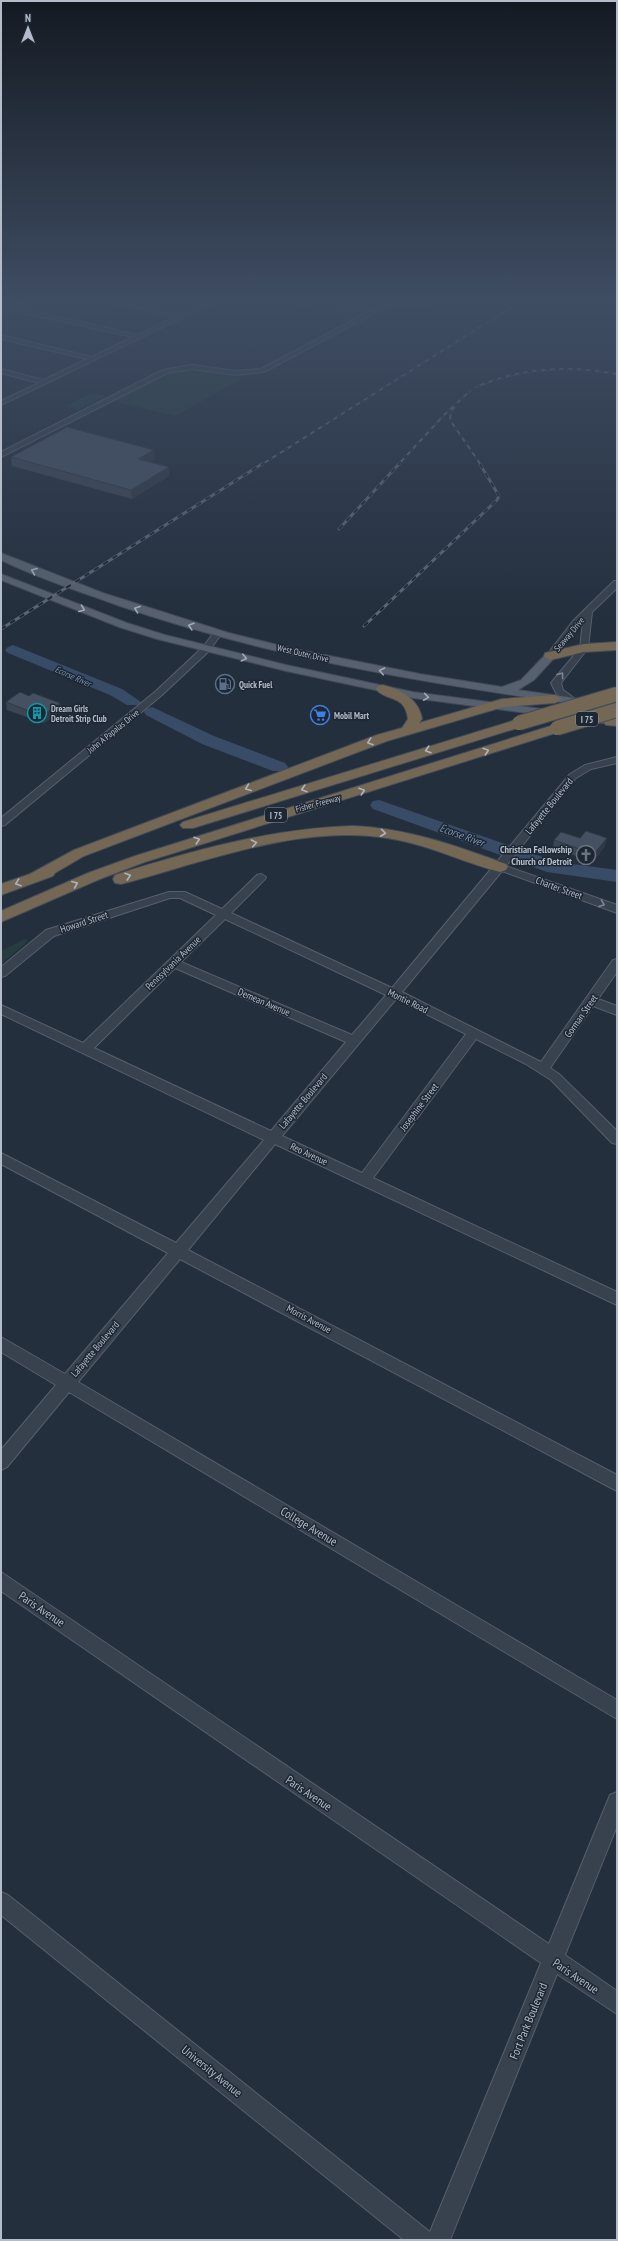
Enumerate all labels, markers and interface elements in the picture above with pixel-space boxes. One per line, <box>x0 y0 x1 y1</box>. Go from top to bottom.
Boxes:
north arrow <box>8 8 48 48</box>
text: N <box>25 11 31 25</box>
one-way arrow <box>30 567 37 575</box>
one-way arrow <box>79 605 86 613</box>
one-way arrow <box>134 605 141 614</box>
street label: Seaway Drive <box>551 614 587 653</box>
one-way arrow <box>187 622 194 631</box>
street label: West Outer Drive <box>276 642 330 664</box>
one-way arrow <box>241 654 247 662</box>
water label: Ecorse River <box>53 663 94 689</box>
one-way arrow <box>379 668 385 676</box>
fuel station icon: Quick Fuel <box>214 673 236 695</box>
one-way arrow <box>556 673 563 680</box>
place label: Quick Fuel <box>239 679 273 690</box>
one-way arrow <box>423 692 429 701</box>
building icon: Dream Girls Detroit Strip Club <box>26 702 48 724</box>
place label: Dream Girls Detroit Strip Club <box>51 703 107 724</box>
supermarket icon: Mobil Mart <box>309 704 331 726</box>
street label: John A Papalas Drive <box>84 707 141 756</box>
place label: Mobil Mart <box>334 710 370 721</box>
road number: I 75 <box>576 712 598 726</box>
one-way arrow <box>366 737 373 746</box>
one-way arrow <box>425 745 432 754</box>
one-way arrow <box>482 747 489 756</box>
street label: Lafayette Boulevard <box>522 775 576 837</box>
one-way arrow <box>245 784 252 792</box>
one-way arrow <box>301 784 308 793</box>
one-way arrow <box>358 787 365 796</box>
street label: Fisher Freeway <box>294 792 342 814</box>
road number: I 75 <box>265 808 287 822</box>
water label: Ecorse River <box>438 821 488 850</box>
one-way arrow <box>380 828 386 837</box>
one-way arrow <box>194 836 201 845</box>
one-way arrow <box>251 840 257 848</box>
place label: Christian Fellowship Church of Detroit <box>500 843 573 868</box>
church icon: Christian Fellowship Church of Detroit <box>575 844 597 866</box>
one-way arrow <box>125 872 132 881</box>
street label: Charter Street <box>534 874 584 902</box>
one-way arrow <box>15 879 22 887</box>
one-way arrow <box>71 880 78 888</box>
one-way arrow <box>599 899 606 908</box>
street label: Howard Street <box>59 908 110 936</box>
street label: Pennsylvania Avenue <box>143 933 203 993</box>
street label: Demean Avenue <box>236 985 292 1019</box>
street label: Montie Road <box>386 986 430 1016</box>
street label: Gorman Street <box>561 992 601 1040</box>
street label: Lafayette Boulevard <box>276 1070 330 1132</box>
street label: Josephine Street <box>396 1080 441 1134</box>
street label: Reo Avenue <box>288 1140 330 1168</box>
street label: Morris Avenue <box>284 1302 334 1336</box>
street label: Lafayette Boulevard <box>68 1318 122 1380</box>
street label: College Avenue <box>278 1503 340 1549</box>
street label: Paris Avenue <box>16 1588 68 1630</box>
street label: Paris Avenue <box>283 1772 335 1814</box>
street label: Paris Avenue <box>550 1955 602 1997</box>
street label: Fort Park Boulevard <box>506 1981 550 2061</box>
street label: University Avenue <box>179 2042 245 2100</box>

